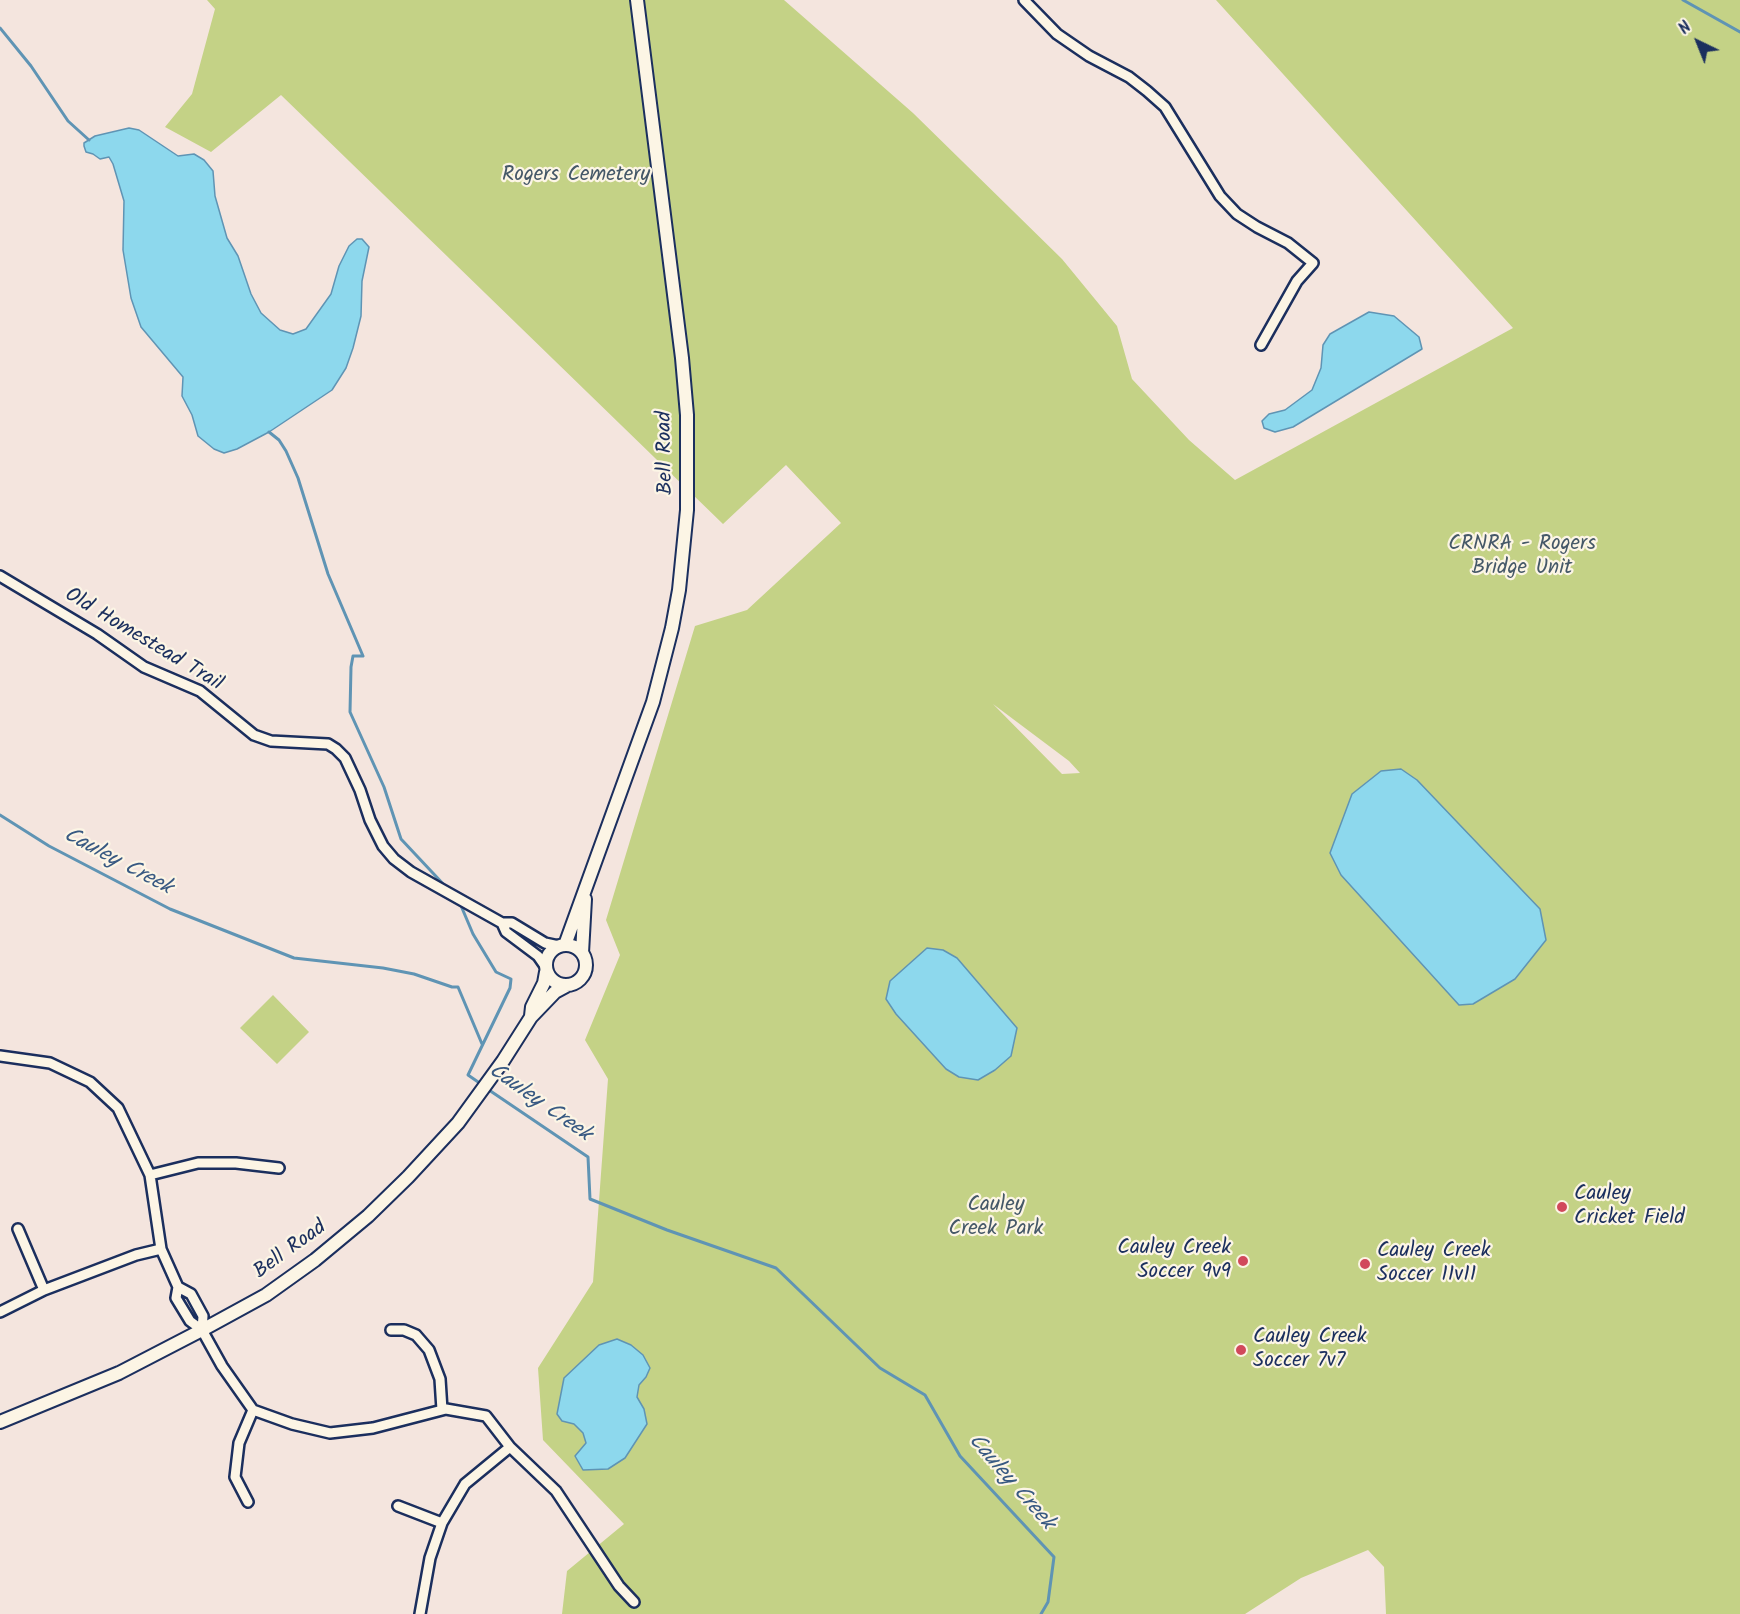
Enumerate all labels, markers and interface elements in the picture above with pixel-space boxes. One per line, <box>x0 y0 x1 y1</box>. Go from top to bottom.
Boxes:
north arrow <box>1668 12 1728 72</box>
text: N <box>1673 16 1698 41</box>
park label: Rogers Cemetery <box>502 163 650 189</box>
street label: Bell Road <box>654 411 680 495</box>
park label: CRNRA - Rogers Bridge Unit <box>1448 532 1596 582</box>
street label: Old Homestead Trail <box>59 584 227 698</box>
water label: Cauley Creek <box>58 823 176 903</box>
water label: Cauley Creek <box>483 1059 595 1149</box>
place label: Cauley Cricket Field <box>1574 1182 1685 1232</box>
park label: Cauley Creek Park <box>949 1193 1043 1243</box>
marker: Cauley Cricket Field <box>1555 1200 1569 1214</box>
street label: Bell Road <box>250 1216 332 1286</box>
place label: Cauley Creek Soccer 9v9 <box>1117 1236 1231 1286</box>
place label: Cauley Creek Soccer 11v11 <box>1377 1239 1491 1289</box>
marker: Cauley Creek Soccer 9v9 <box>1236 1254 1250 1268</box>
marker: Cauley Creek Soccer 11v11 <box>1358 1257 1372 1271</box>
place label: Cauley Creek Soccer 7v7 <box>1253 1325 1367 1375</box>
marker: Cauley Creek Soccer 7v7 <box>1234 1343 1248 1357</box>
water label: Cauley Creek <box>961 1429 1059 1537</box>

